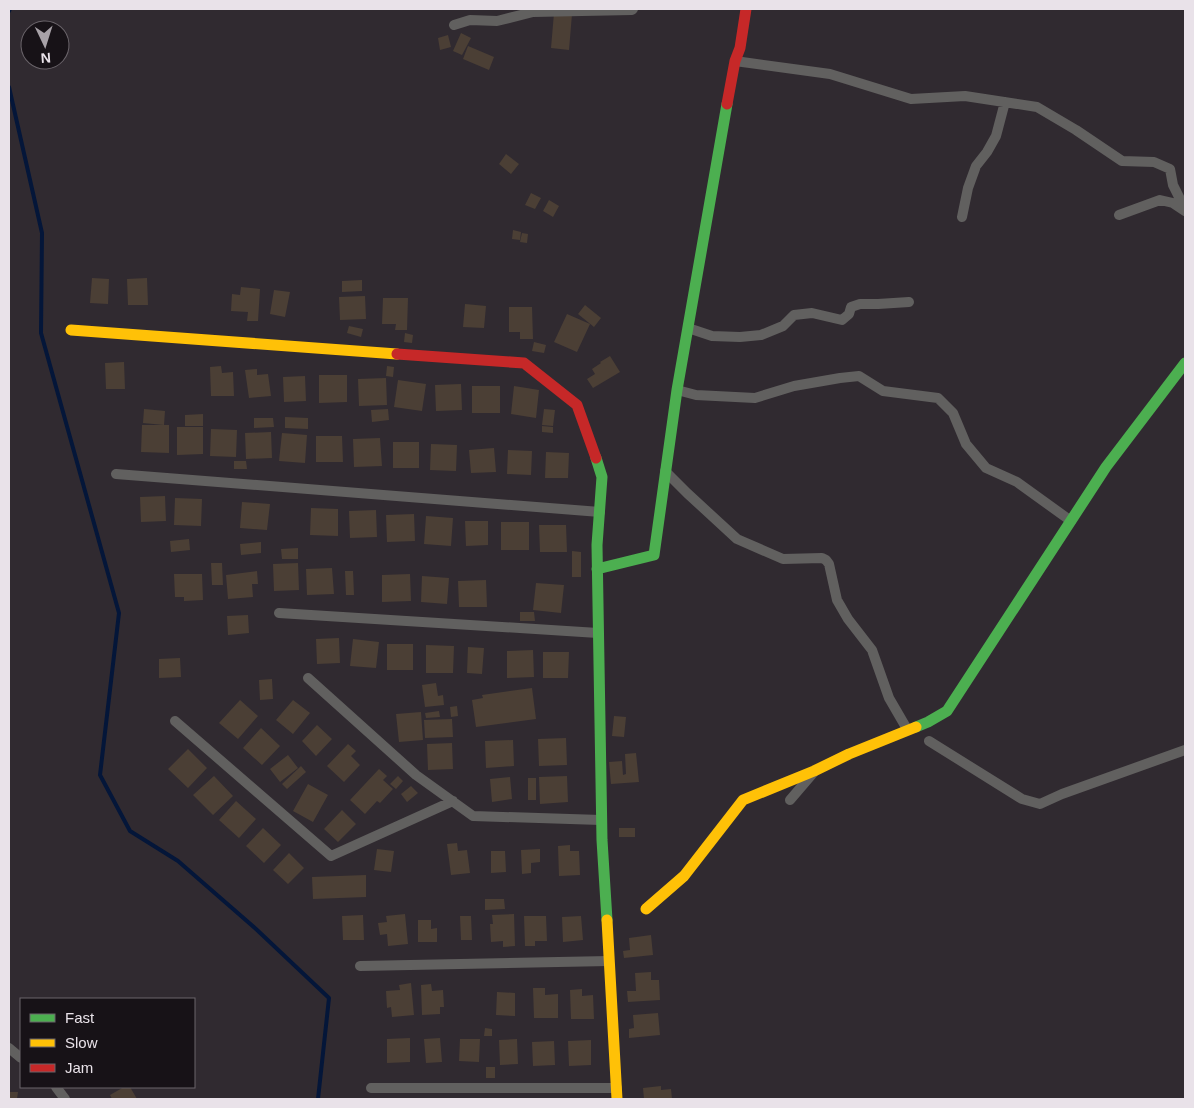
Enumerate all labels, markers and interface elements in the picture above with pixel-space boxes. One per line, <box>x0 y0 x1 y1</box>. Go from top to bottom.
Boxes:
north arrow <box>20 20 70 70</box>
text: N <box>40 50 52 66</box>
legend <box>20 998 195 1088</box>
text: Fast <box>65 1009 95 1026</box>
text: Slow <box>65 1034 98 1051</box>
text: Jam <box>65 1059 93 1076</box>

